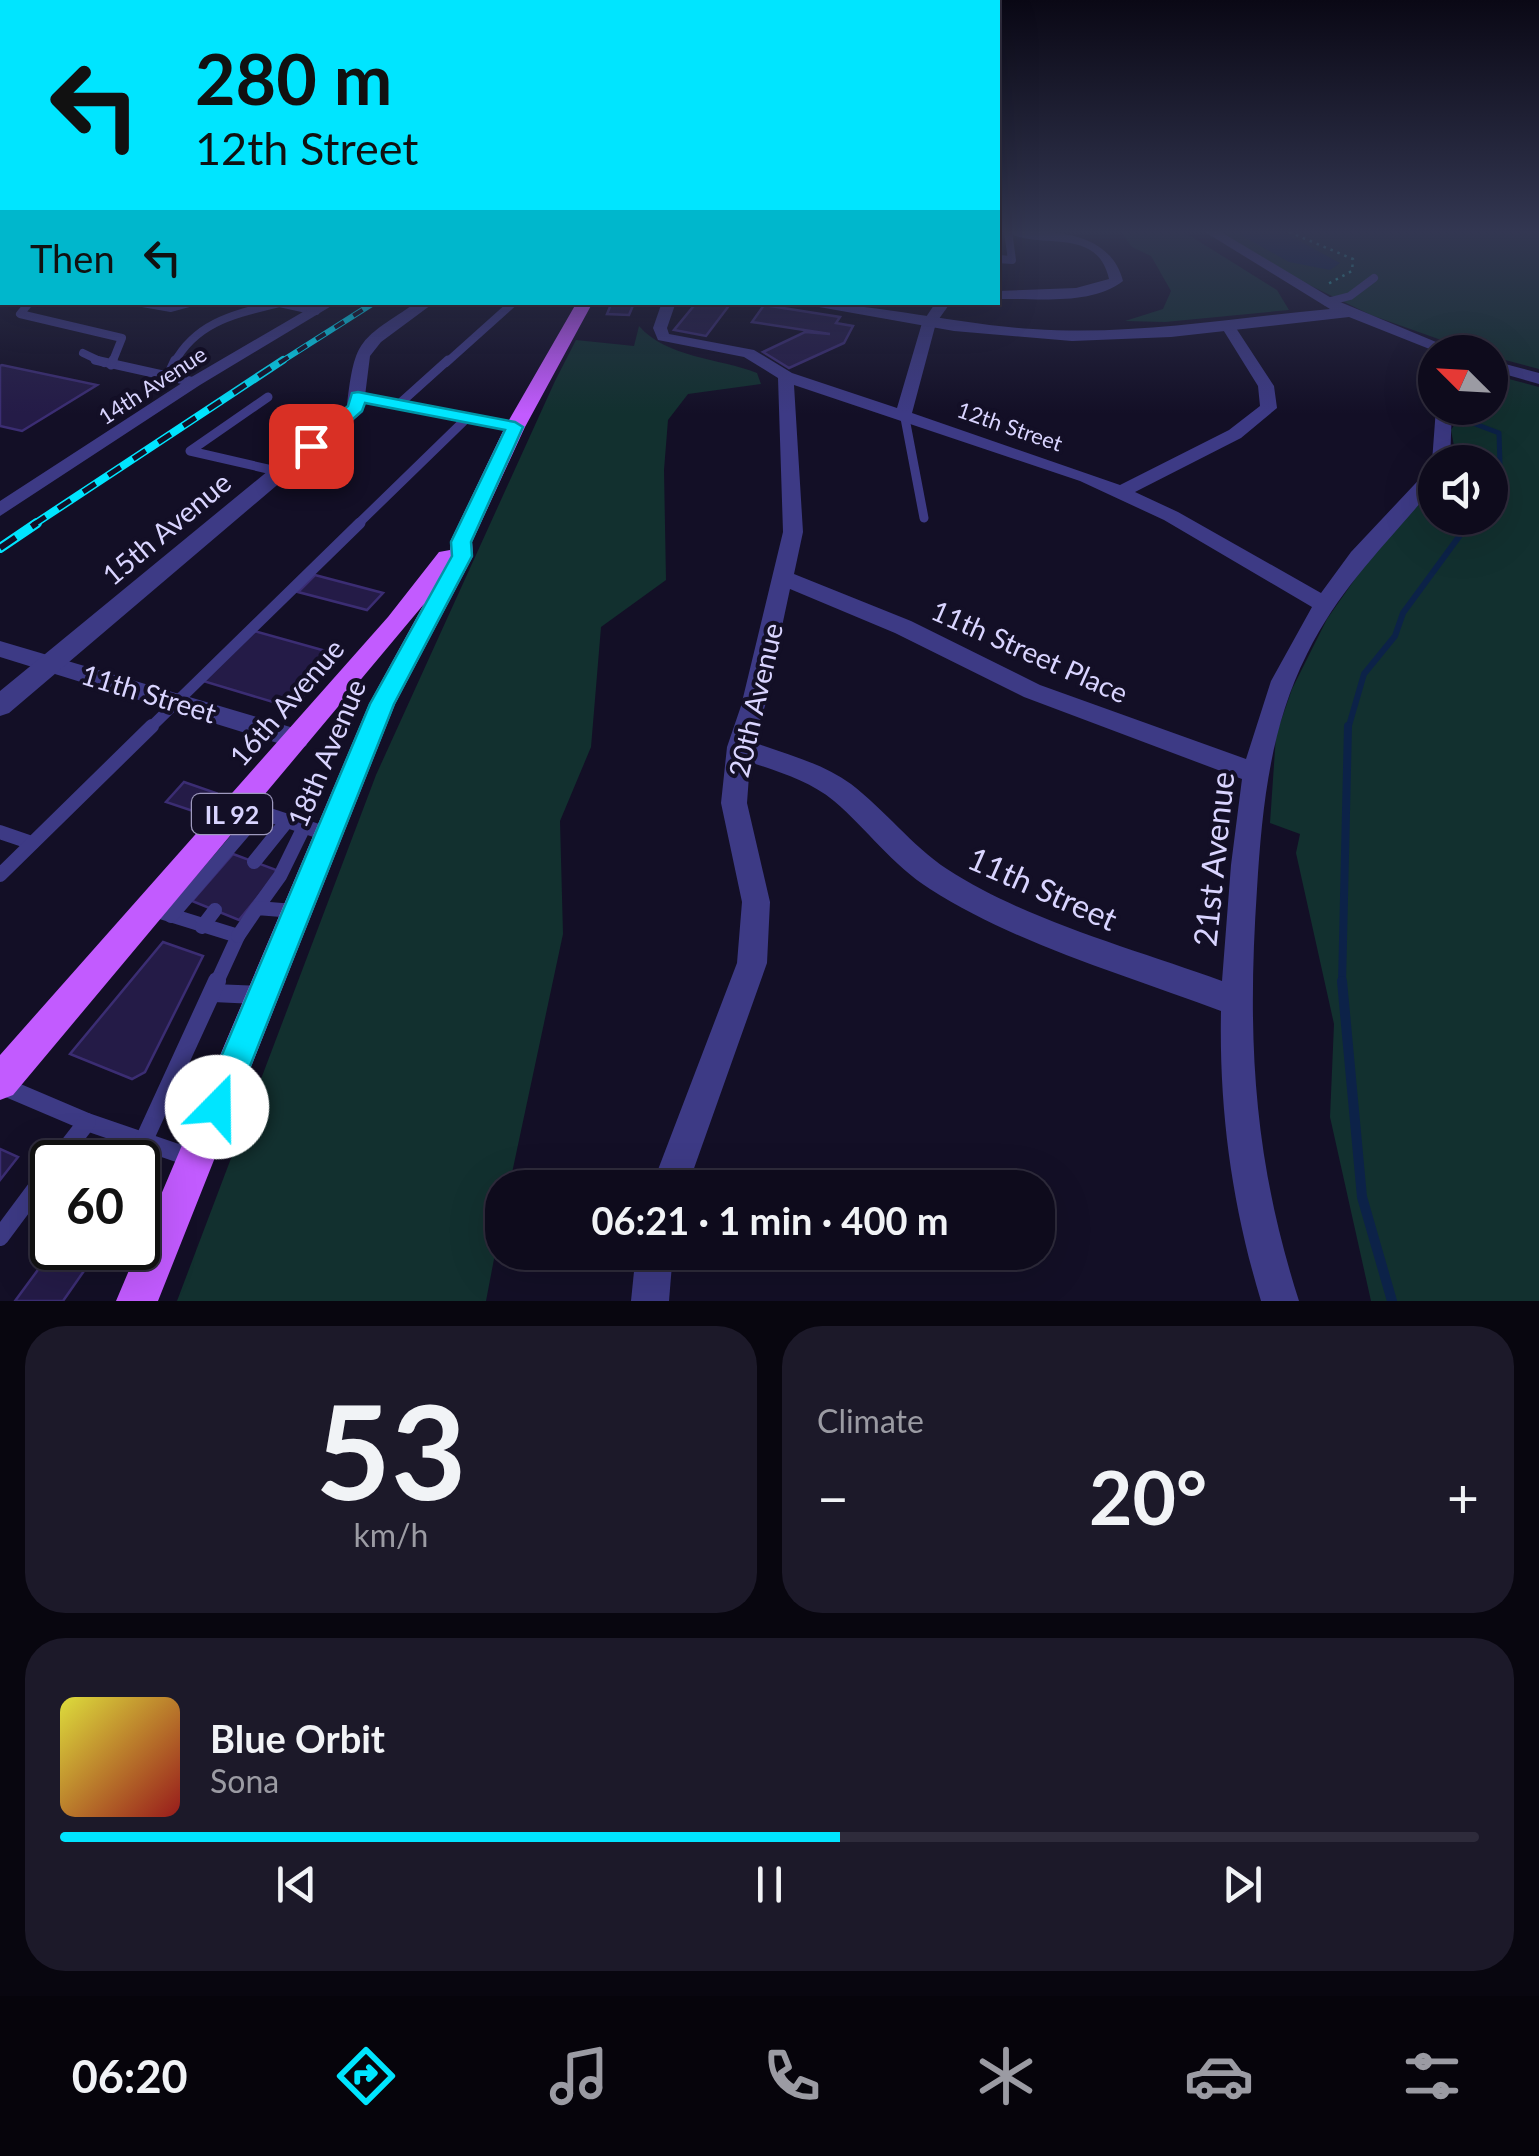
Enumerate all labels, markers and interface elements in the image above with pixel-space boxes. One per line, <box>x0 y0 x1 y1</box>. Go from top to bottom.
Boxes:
text: 280 m <box>195 36 392 120</box>
icon: left <box>30 40 160 170</box>
text: 12th Street <box>195 121 418 175</box>
icon: left <box>135 230 190 285</box>
text: Then <box>30 235 115 281</box>
north arrow <box>1418 335 1508 425</box>
map controls <box>1418 335 1508 535</box>
street label: 14th Avenue <box>93 340 211 430</box>
street label: 12th Street <box>954 395 1066 457</box>
pin <box>269 404 354 489</box>
icon: arrive <box>284 419 339 474</box>
button: sound <box>1418 445 1508 535</box>
street label: 15th Avenue <box>95 464 237 592</box>
street label: 11th Street Place <box>927 592 1133 710</box>
street label: 20th Avenue <box>721 620 789 780</box>
street label: 16th Avenue <box>222 632 350 772</box>
street label: 11th Street <box>78 656 220 730</box>
street label: 18th Avenue <box>280 674 372 832</box>
street label: 21st Avenue <box>1184 770 1242 948</box>
road number: IL 92 <box>192 794 272 834</box>
street label: 11th Street <box>962 838 1124 938</box>
position arrow <box>165 1055 269 1159</box>
speed limit sign: 60 <box>30 1140 160 1270</box>
text: 06:21 · 1 min · 400 m <box>591 1197 949 1243</box>
text: 53 <box>316 1372 466 1528</box>
text: Climate <box>817 1401 924 1440</box>
text: 20° <box>1089 1451 1207 1541</box>
text: − <box>817 1464 849 1530</box>
text: + <box>1447 1464 1479 1530</box>
text: km/h <box>354 1515 428 1554</box>
text: Blue Orbit <box>210 1715 385 1761</box>
text: Sona <box>210 1761 279 1800</box>
icon: previous <box>269 1857 324 1912</box>
icon: pause <box>742 1857 797 1912</box>
icon: next <box>1215 1857 1270 1912</box>
icon: directions <box>331 2041 401 2111</box>
icon: music <box>544 2041 614 2111</box>
icon: phone <box>757 2041 827 2111</box>
icon: climate <box>971 2041 1041 2111</box>
icon: car <box>1184 2041 1254 2111</box>
icon: filters <box>1397 2041 1467 2111</box>
text: 06:20 <box>72 2049 188 2103</box>

